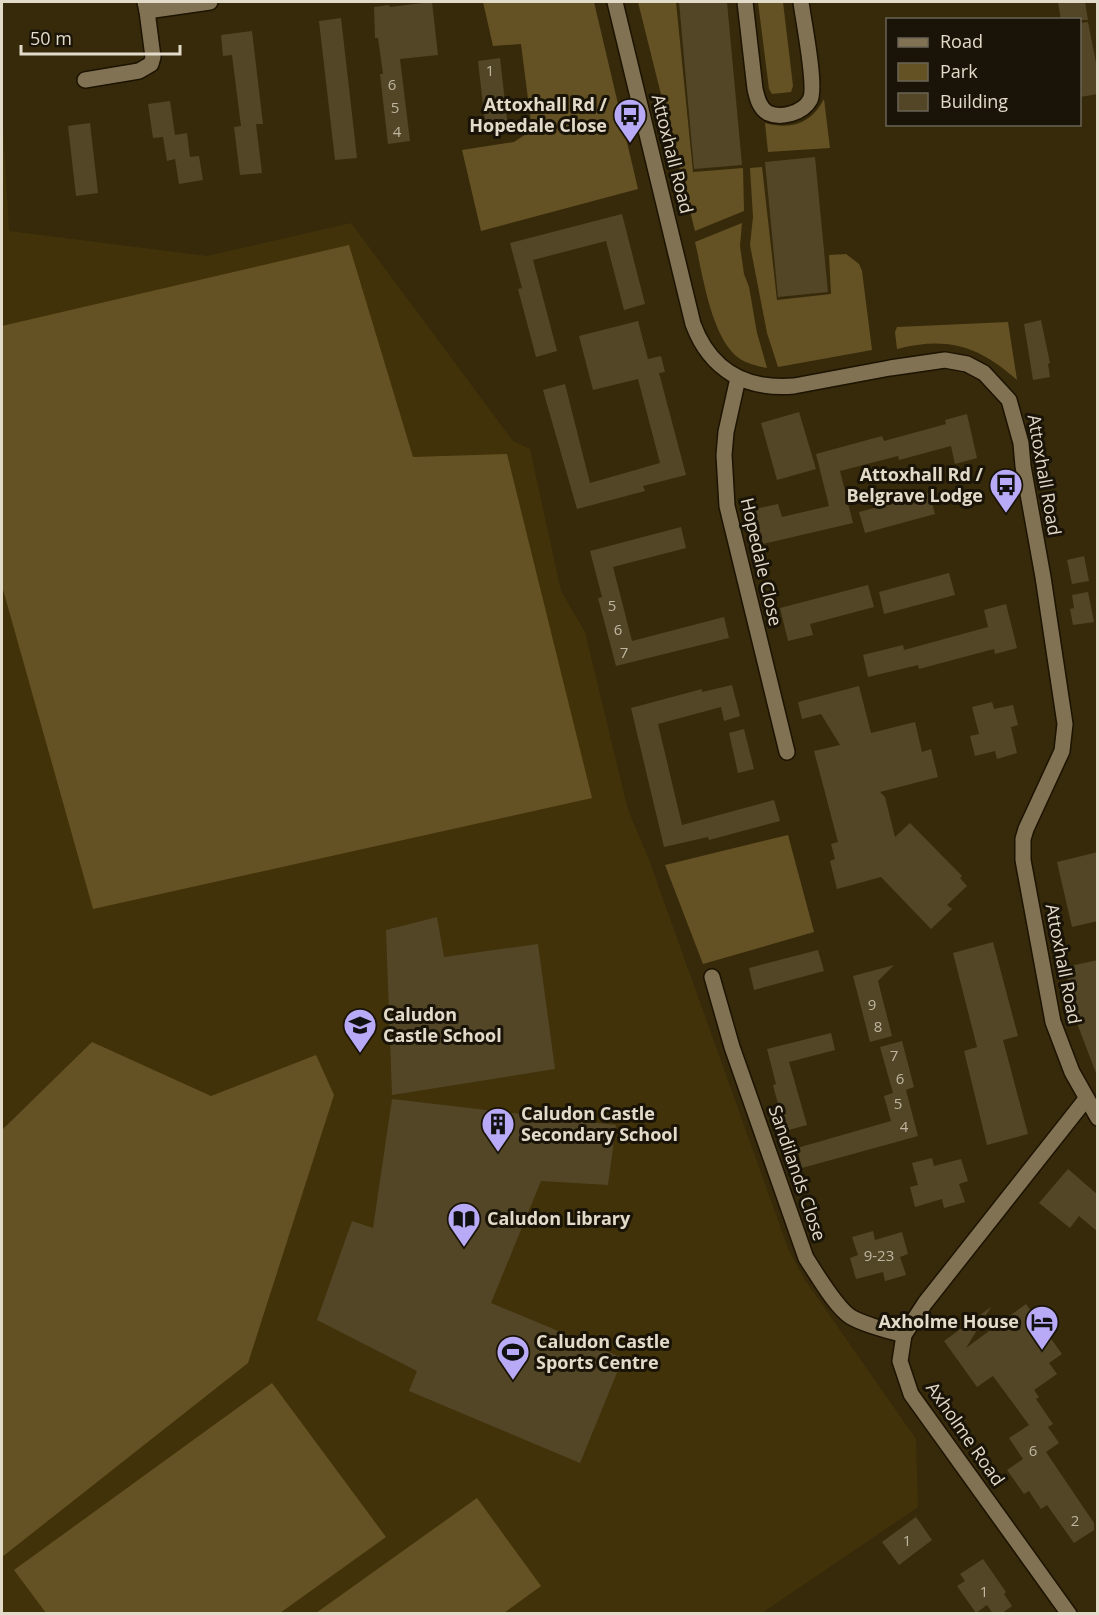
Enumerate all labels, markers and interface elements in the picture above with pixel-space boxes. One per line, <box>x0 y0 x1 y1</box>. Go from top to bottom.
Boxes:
scale bar <box>21 18 180 56</box>
legend <box>886 18 1081 126</box>
text: 50 m <box>30 26 72 50</box>
text: Road <box>940 29 983 53</box>
text: Park <box>940 59 978 83</box>
house number: 1 <box>486 60 494 80</box>
house number: 6 <box>388 74 396 94</box>
text: Building <box>940 89 1008 113</box>
place label: Attoxhall Rd / Hopedale Close <box>469 92 608 137</box>
street label: Attoxhall Road <box>647 92 699 216</box>
house number: 5 <box>391 97 399 117</box>
bus stop icon: Attoxhall Rd / Hopedale Close <box>612 97 648 144</box>
house number: 4 <box>393 121 402 141</box>
street label: Attoxhall Road <box>1023 413 1067 537</box>
place label: Attoxhall Rd / Belgrave Lodge <box>847 462 984 507</box>
bus stop icon: Attoxhall Rd / Belgrave Lodge <box>988 467 1024 514</box>
street label: Hopedale Close <box>736 495 788 628</box>
house number: 5 <box>608 595 616 615</box>
house number: 6 <box>614 619 622 639</box>
house number: 7 <box>620 642 628 662</box>
street label: Attoxhall Road <box>1041 902 1087 1026</box>
house number: 9 <box>868 994 876 1014</box>
place label: Caludon Castle School <box>383 1002 502 1047</box>
school or university icon: Caludon Castle School <box>342 1007 378 1054</box>
house number: 8 <box>874 1016 882 1036</box>
house number: 7 <box>890 1045 898 1065</box>
house number: 6 <box>896 1068 904 1088</box>
house number: 5 <box>894 1093 902 1113</box>
place label: Caludon Castle Secondary School <box>521 1101 678 1146</box>
street label: Sandilands Close <box>764 1102 832 1244</box>
building icon: Caludon Castle Secondary School <box>480 1106 516 1153</box>
house number: 4 <box>900 1116 909 1136</box>
library icon: Caludon Library <box>446 1201 482 1248</box>
place label: Caludon Library <box>487 1206 631 1230</box>
house number: 9-23 <box>864 1245 894 1265</box>
hotel icon: Axholme House <box>1024 1304 1060 1351</box>
place label: Axholme House <box>878 1309 1019 1333</box>
place label: Caludon Castle Sports Centre <box>536 1329 670 1374</box>
sports icon: Caludon Castle Sports Centre <box>495 1334 531 1381</box>
street label: Axholme Road <box>921 1377 1011 1490</box>
house number: 6 <box>1029 1440 1037 1460</box>
house number: 2 <box>1071 1510 1079 1530</box>
house number: 1 <box>903 1530 911 1550</box>
house number: 1 <box>980 1581 988 1601</box>

